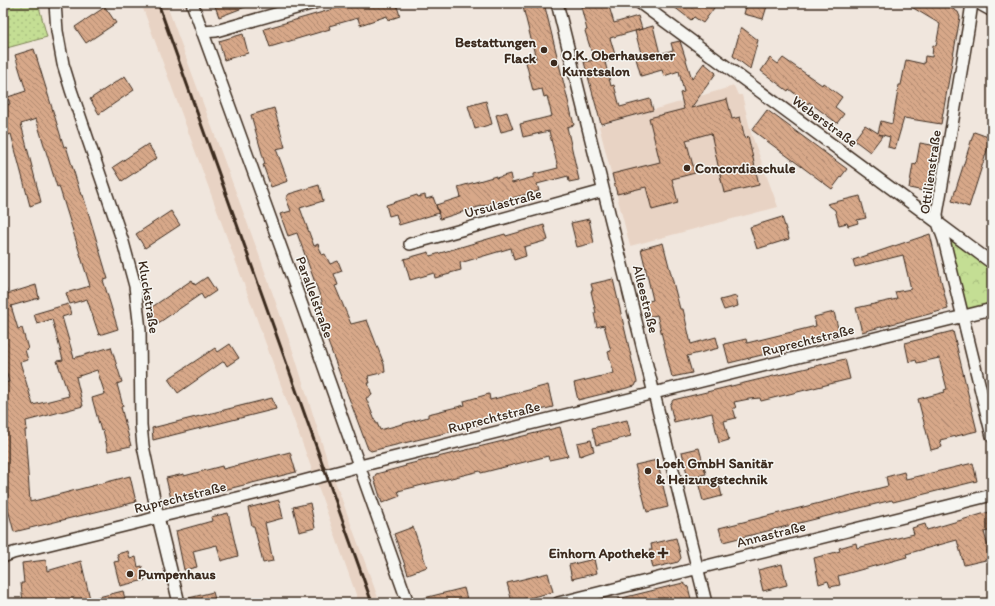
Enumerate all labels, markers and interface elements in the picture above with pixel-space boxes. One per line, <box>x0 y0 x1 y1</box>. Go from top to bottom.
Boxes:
place label: Bestattungen Flack <box>455 34 537 67</box>
marker: Bestattungen Flack <box>539 45 549 55</box>
place label: O.K. Oberhausener Kunstsalon <box>562 47 676 80</box>
marker: O.K. Oberhausener Kunstsalon <box>549 58 559 68</box>
street label: Weberstraße <box>789 92 861 151</box>
street label: Ottilienstraße <box>916 129 945 215</box>
place label: Concordiaschule <box>695 160 796 177</box>
marker: Concordiaschule <box>682 163 692 173</box>
street label: Ursulastraße <box>463 185 544 222</box>
street label: Parallelstraße <box>292 254 337 341</box>
street label: Kluckstraße <box>134 259 163 335</box>
street label: Alleestraße <box>629 263 662 335</box>
street label: Ruprechtstraße <box>760 321 856 360</box>
street label: Ruprechtstraße <box>446 398 542 437</box>
place label: Loeh GmbH Sanitär & Heizungstechnik <box>656 455 774 488</box>
marker: Loeh GmbH Sanitär & Heizungstechnik <box>643 466 653 476</box>
street label: Ruprechtstraße <box>132 478 228 517</box>
street label: Annastraße <box>735 518 808 551</box>
place label: Einhorn Apotheke <box>549 545 655 562</box>
marker: Einhorn Apotheke <box>658 548 668 558</box>
place label: Pumpenhaus <box>138 566 216 583</box>
marker: Pumpenhaus <box>125 569 135 579</box>

